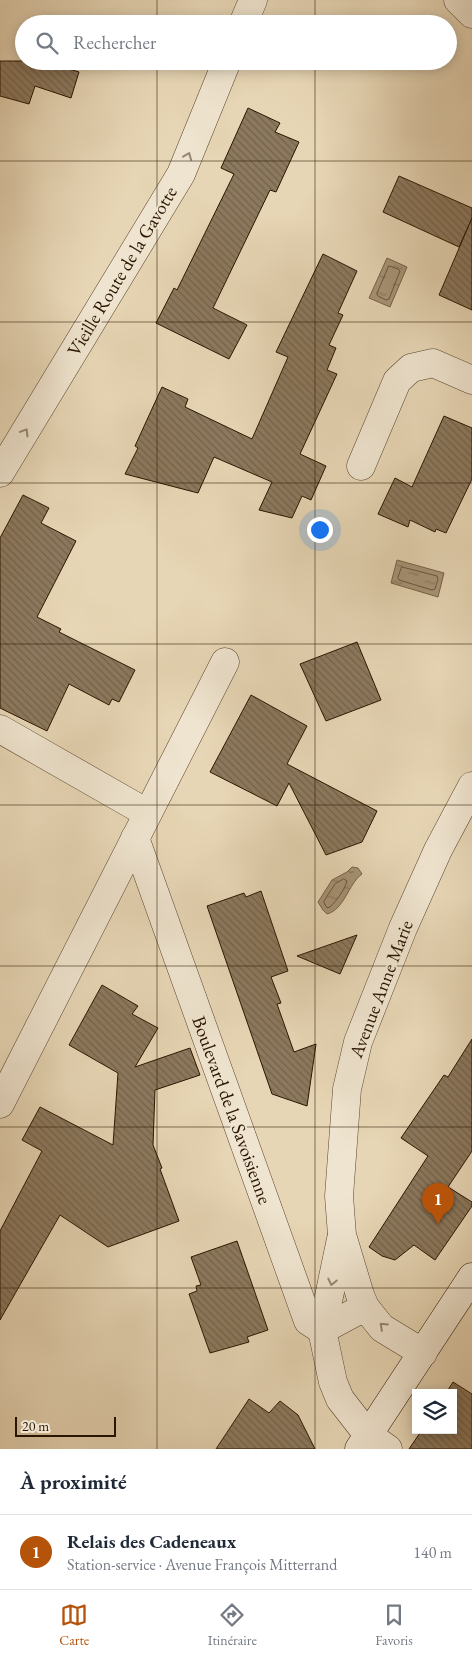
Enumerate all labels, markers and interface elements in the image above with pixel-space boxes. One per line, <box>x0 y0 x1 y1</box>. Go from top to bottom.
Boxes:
search box <box>15 15 457 70</box>
icon: search <box>33 29 61 57</box>
text: Rechercher <box>73 30 156 55</box>
one-way arrow <box>182 152 192 161</box>
street label: Vieille Route de la Gavotte <box>61 181 183 361</box>
one-way arrow <box>19 428 29 437</box>
your location <box>307 517 333 543</box>
street label: Avenue Anne Marie <box>343 917 419 1062</box>
street label: Boulevard de la Savoisienne <box>186 1013 278 1207</box>
pin: 1 <box>422 1183 454 1224</box>
one-way arrow <box>327 1278 338 1287</box>
one-way arrow <box>379 1323 388 1332</box>
map controls <box>412 1389 457 1434</box>
button: layers <box>412 1389 457 1434</box>
scale bar <box>15 1414 116 1437</box>
text: 20 m <box>22 1417 49 1435</box>
text: À proximité <box>20 1468 127 1495</box>
text: Relais des Cadeneaux <box>67 1529 236 1554</box>
text: 1 <box>32 1542 40 1563</box>
text: 140 m <box>413 1542 452 1563</box>
text: Station-service · Avenue François Mitterrand <box>67 1554 337 1575</box>
tab: Carte <box>59 1601 89 1649</box>
tab: Itinéraire <box>208 1601 257 1649</box>
tab: Favoris <box>375 1601 413 1649</box>

